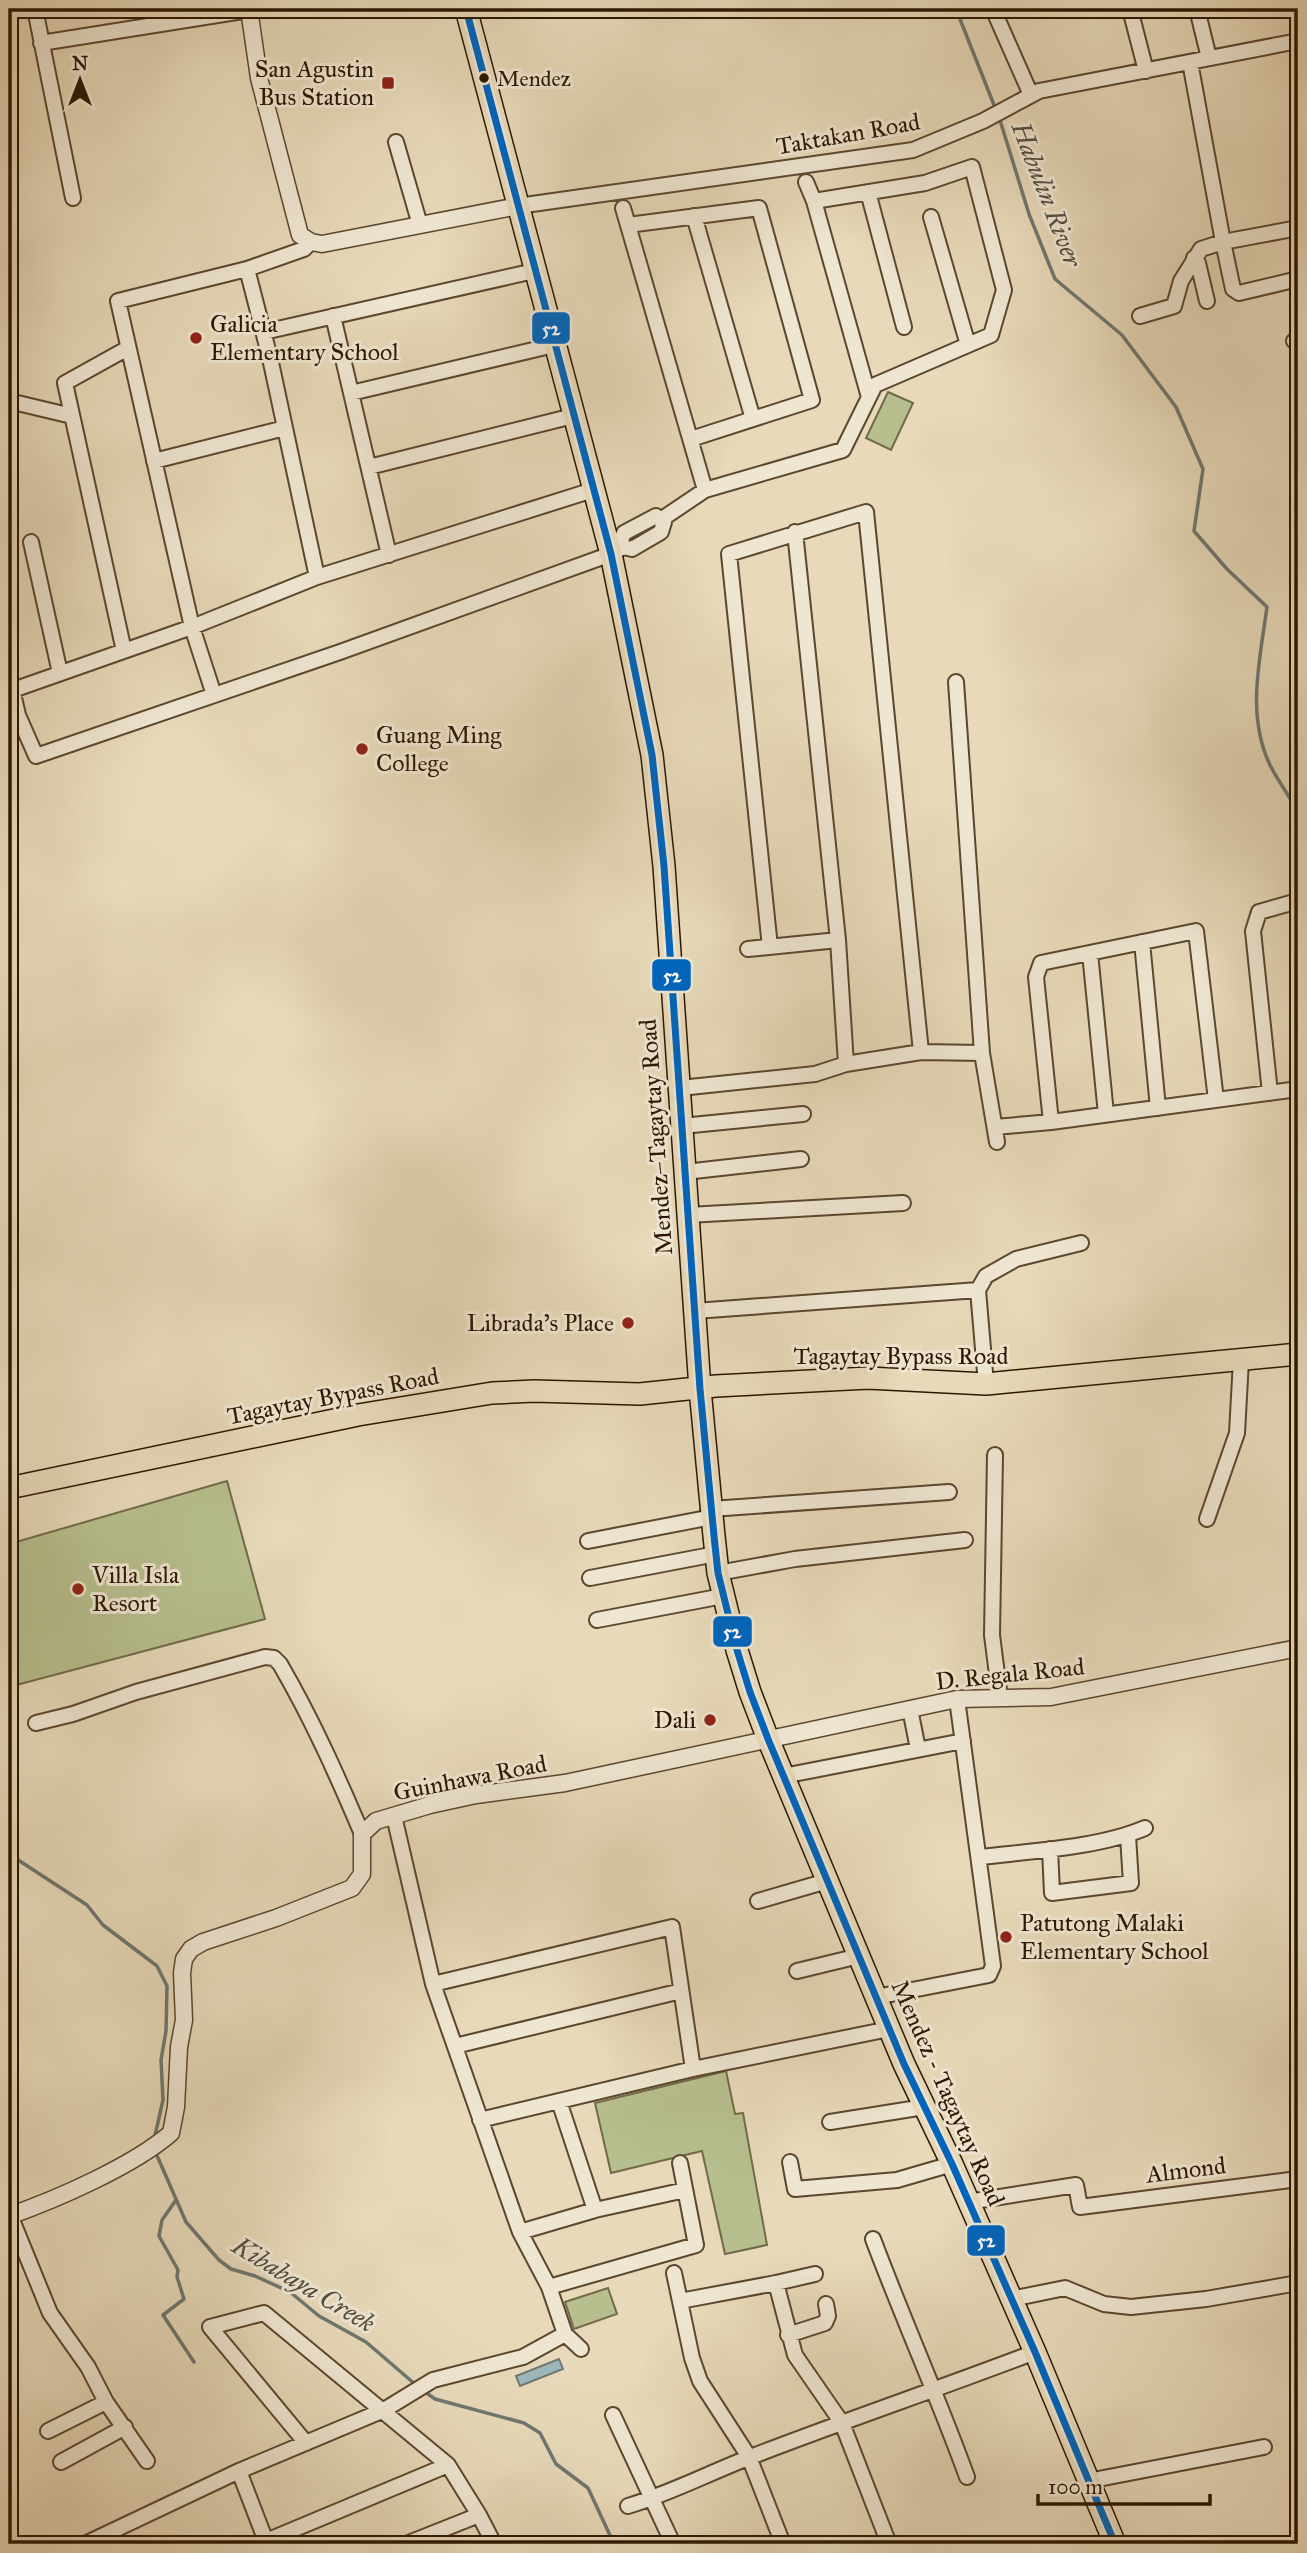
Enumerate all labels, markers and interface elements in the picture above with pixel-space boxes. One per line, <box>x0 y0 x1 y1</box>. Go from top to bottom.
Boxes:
north arrow <box>46 46 116 116</box>
text: N <box>72 52 88 75</box>
place label: San Agustin Bus Station <box>255 54 374 112</box>
place label: Mendez <box>497 65 571 92</box>
marker: Mendez <box>477 71 491 85</box>
marker: San Agustin Bus Station <box>380 75 396 91</box>
street label: Taktakan Road <box>774 107 922 161</box>
water label: Habulin River <box>1004 116 1090 272</box>
place label: Galicia Elementary School <box>210 309 399 367</box>
line badge: 52 <box>531 311 571 345</box>
text: 52 <box>542 317 561 340</box>
marker: Galicia Elementary School <box>188 330 204 346</box>
place label: Guang Ming College <box>376 720 502 778</box>
marker: Guang Ming College <box>354 741 370 757</box>
line badge: 52 <box>651 958 692 992</box>
text: 52 <box>663 964 682 987</box>
street label: Mendez–Tagaytay Road <box>633 1018 679 1256</box>
place label: Librada's Place <box>467 1308 614 1338</box>
marker: Librada's Place <box>620 1315 636 1331</box>
street label: Tagaytay Bypass Road <box>793 1341 1009 1371</box>
street label: Tagaytay Bypass Road <box>225 1361 441 1431</box>
place label: Villa Isla Resort <box>91 1560 180 1618</box>
marker: Villa Isla Resort <box>70 1581 86 1597</box>
line badge: 52 <box>712 1615 753 1648</box>
text: 52 <box>723 1620 742 1643</box>
street label: D. Regala Road <box>934 1651 1086 1697</box>
place label: Dali <box>654 1705 696 1735</box>
marker: Dali <box>702 1712 718 1728</box>
street label: Guinhawa Road <box>391 1748 549 1808</box>
place label: Patutong Malaki Elementary School <box>1020 1908 1209 1966</box>
marker: Patutong Malaki Elementary School <box>998 1929 1014 1945</box>
street label: Mendez - Tagaytay Road <box>885 1975 1011 2211</box>
street label: Almond <box>1143 2150 1228 2190</box>
line badge: 52 <box>966 2224 1006 2257</box>
water label: Kibabaya Creek <box>225 2228 381 2339</box>
text: 52 <box>977 2229 996 2252</box>
scale bar <box>1038 2462 1209 2506</box>
text: 100 m <box>1048 2474 1103 2500</box>

